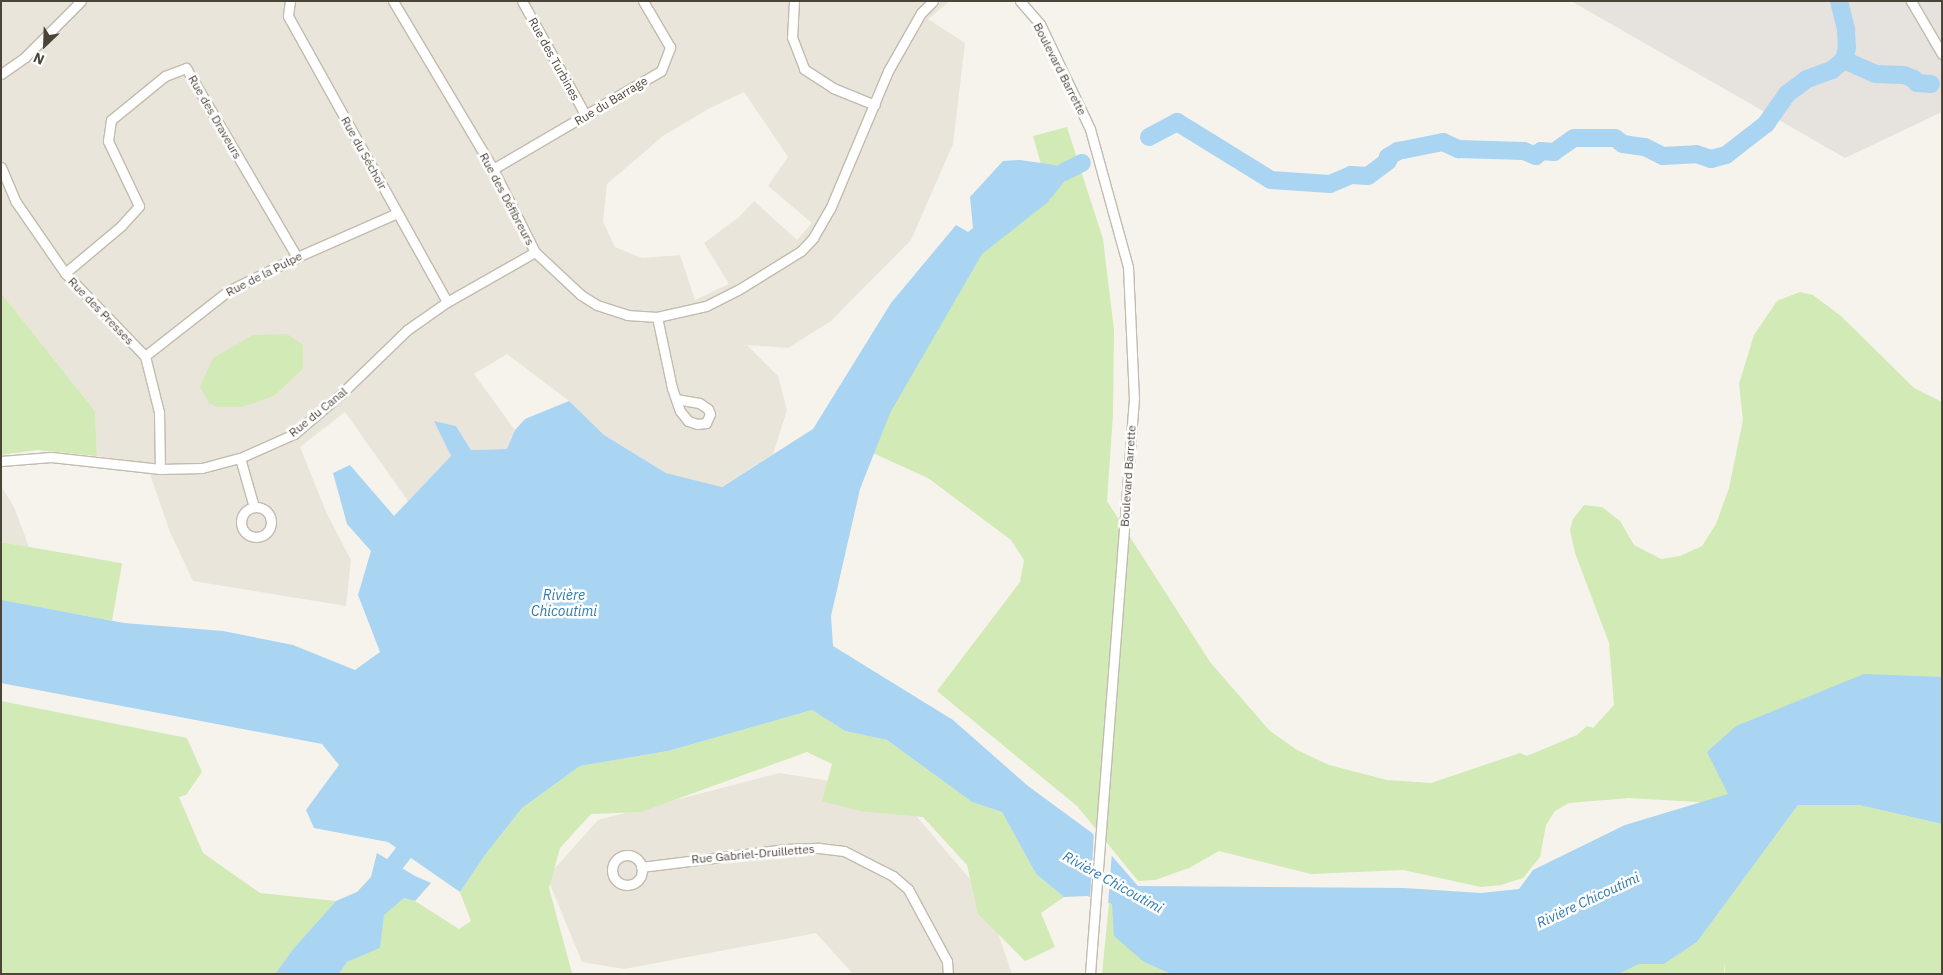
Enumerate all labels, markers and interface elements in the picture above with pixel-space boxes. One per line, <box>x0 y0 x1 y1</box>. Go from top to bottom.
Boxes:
street label: Rue des Turbines <box>525 15 583 103</box>
north arrow <box>20 20 70 70</box>
street label: Boulevard Barrette <box>1030 20 1090 118</box>
text: N <box>31 48 47 69</box>
street label: Rue des Draveurs <box>185 73 245 161</box>
street label: Rue du Barrage <box>572 74 650 128</box>
street label: Rue du Séchoir <box>338 114 390 192</box>
street label: Rue des Défibreurs <box>477 150 537 248</box>
street label: Rue de la Pulpe <box>223 249 305 299</box>
street label: Rue des Presses <box>65 274 137 348</box>
street label: Rue du Canal <box>286 384 350 440</box>
street label: Boulevard Barrette <box>1117 425 1139 527</box>
water label: Rivière Chicoutimi <box>531 587 597 620</box>
street label: Rue Gabriel-Druillettes <box>691 841 815 867</box>
water label: Rivière Chicoutimi <box>1060 848 1166 916</box>
water label: Rivière Chicoutimi <box>1534 869 1642 931</box>

